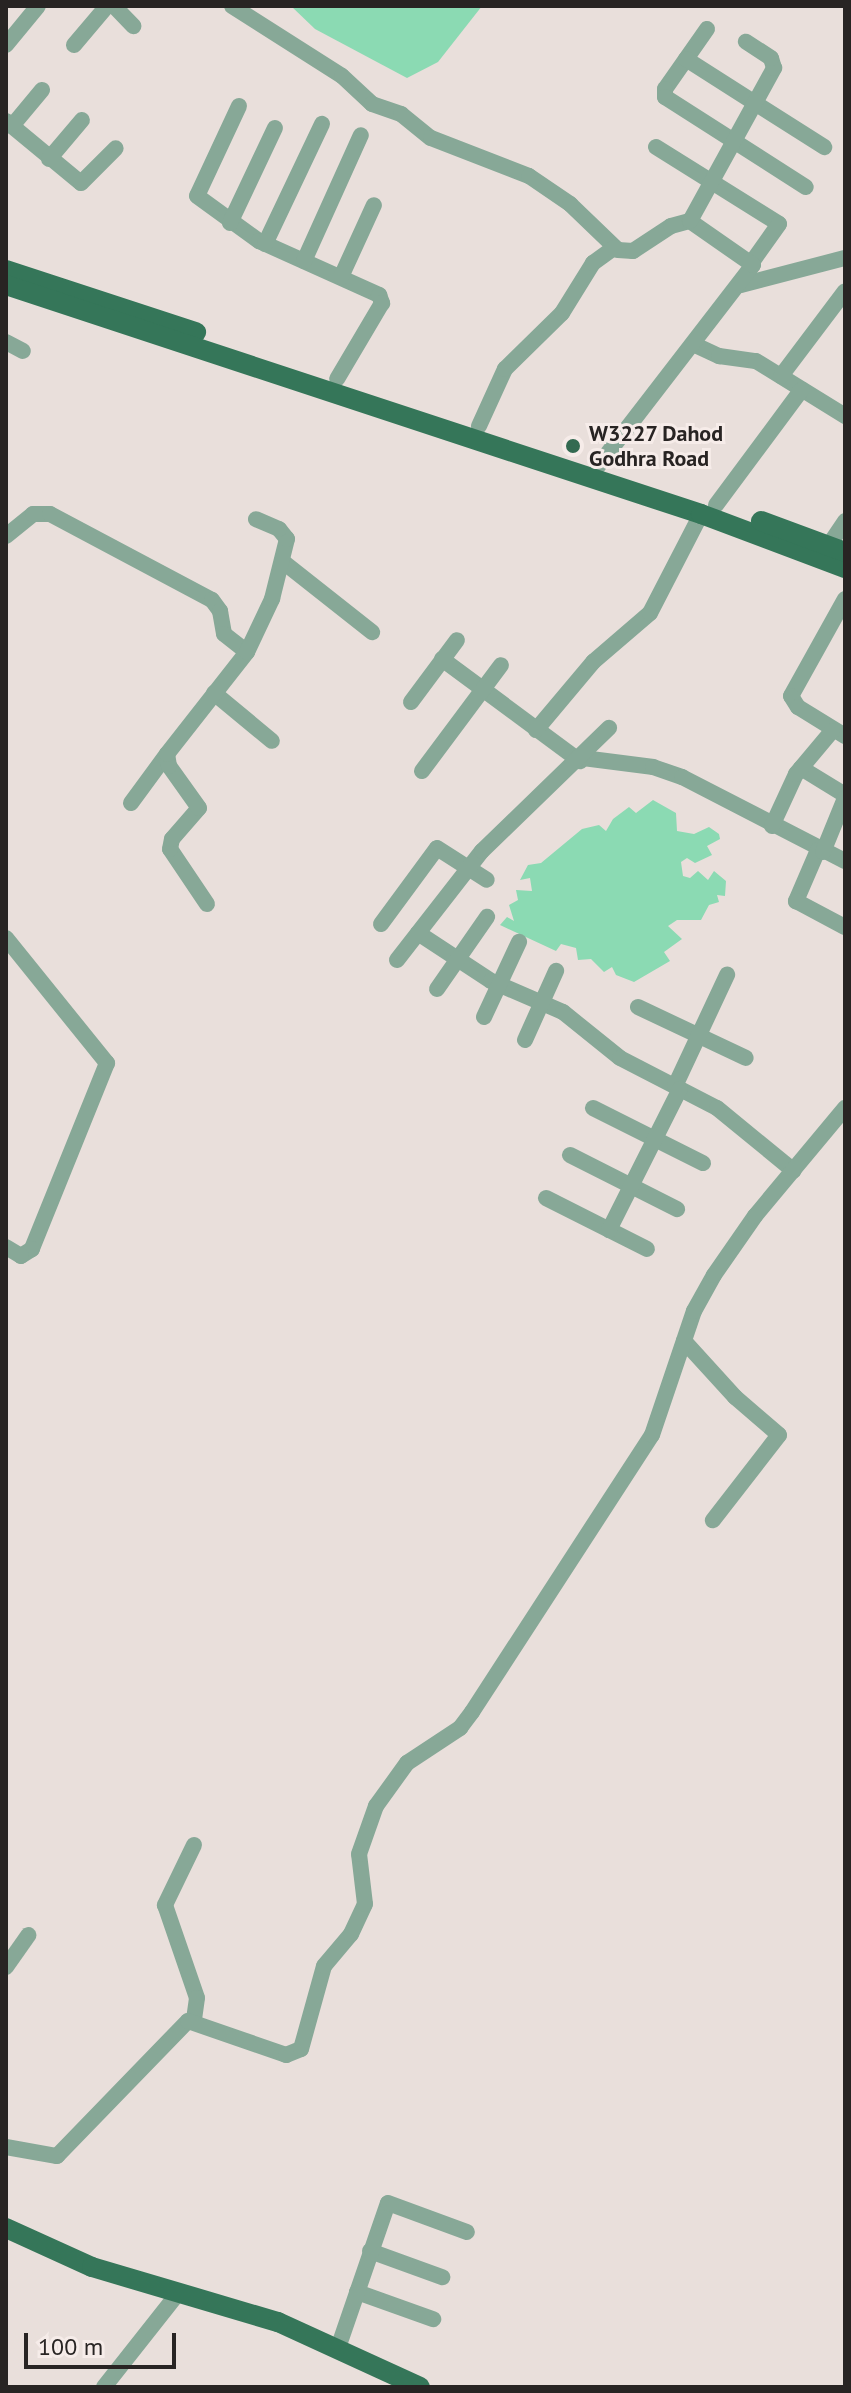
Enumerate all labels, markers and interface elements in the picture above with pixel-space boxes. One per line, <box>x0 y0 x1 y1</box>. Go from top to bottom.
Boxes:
place label: W3227 Dahod Godhra Road <box>589 420 724 472</box>
marker: W3227 Dahod Godhra Road <box>564 437 582 455</box>
scale bar <box>28 2317 180 2367</box>
text: 100 m <box>38 2331 103 2362</box>

